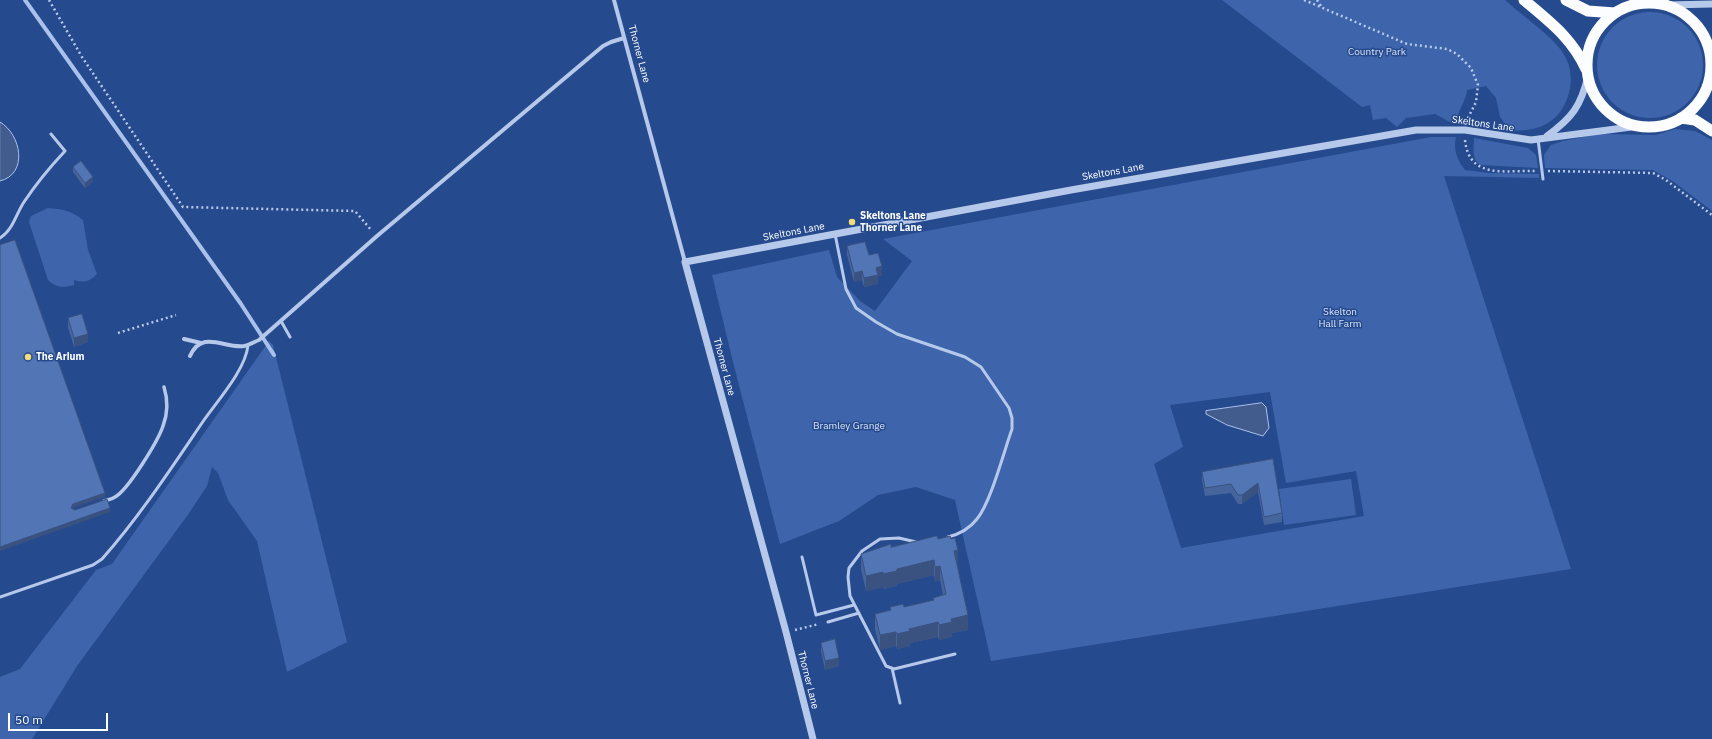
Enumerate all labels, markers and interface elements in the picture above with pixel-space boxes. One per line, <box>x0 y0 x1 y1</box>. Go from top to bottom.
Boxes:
street label: Thorner Lane <box>626 24 652 84</box>
park label: Country Park <box>1348 46 1406 58</box>
street label: Skeltons Lane <box>1451 114 1515 134</box>
street label: Skeltons Lane <box>1081 161 1145 183</box>
place label: Skeltons Lane Thorner Lane <box>860 210 926 234</box>
marker: Skeltons Lane Thorner Lane <box>847 217 857 227</box>
street label: Skeltons Lane <box>762 220 826 244</box>
park label: Skelton Hall Farm <box>1318 306 1362 330</box>
street label: Thorner Lane <box>711 337 737 397</box>
place label: The Arium <box>36 351 84 363</box>
marker: The Arium <box>23 352 33 362</box>
park label: Bramley Grange <box>813 420 885 432</box>
street label: Thorner Lane <box>795 650 821 710</box>
scale bar <box>10 705 110 731</box>
text: 50 m <box>15 712 43 727</box>

